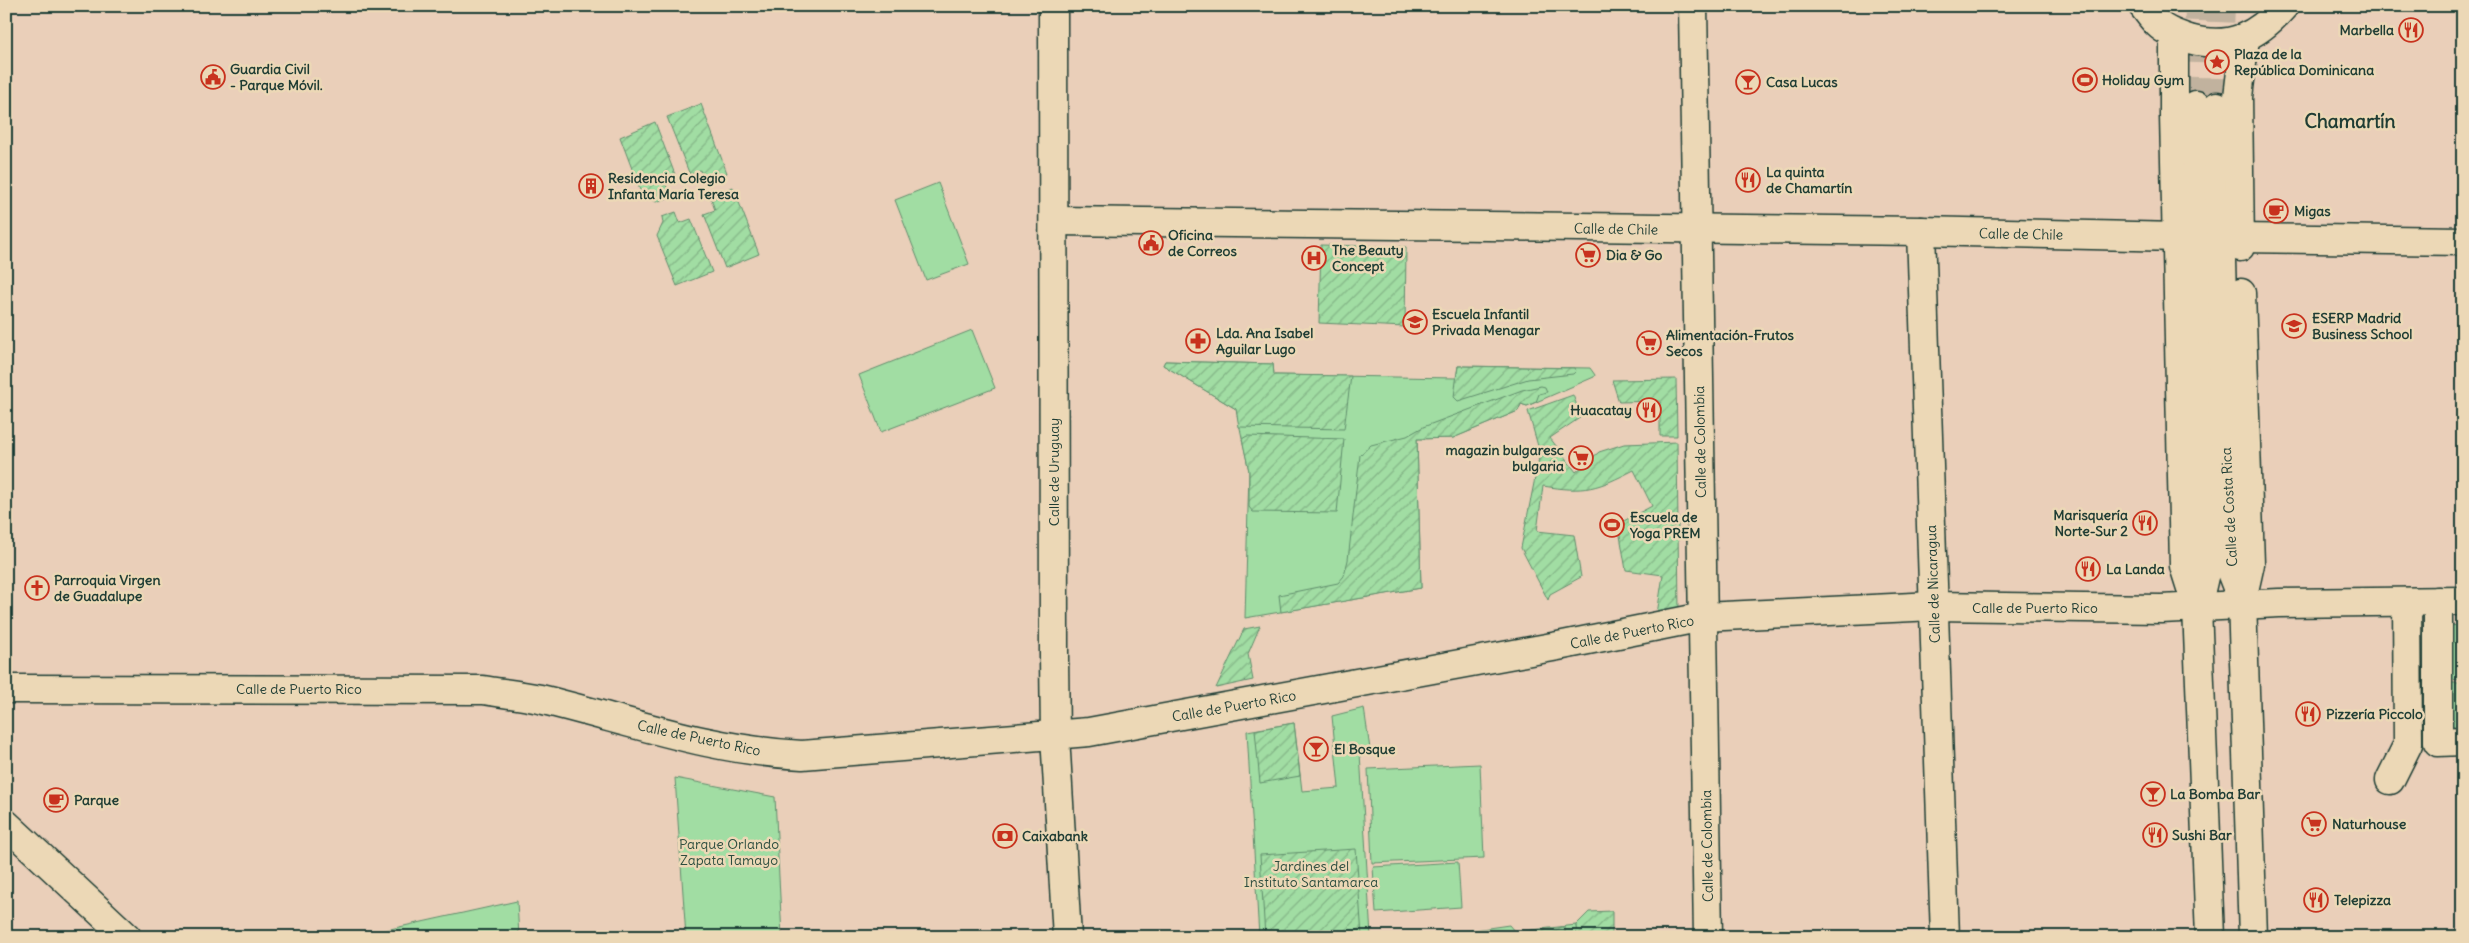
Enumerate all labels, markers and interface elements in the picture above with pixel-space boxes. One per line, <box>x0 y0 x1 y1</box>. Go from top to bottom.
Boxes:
restaurant icon: Marbella <box>2398 17 2424 43</box>
place label: Marbella <box>2339 21 2394 39</box>
place label: Plaza de la República Dominicana <box>2234 45 2374 79</box>
place icon: Plaza de la República Dominicana <box>2204 49 2230 75</box>
place label: Guardia Civil - Parque Móvil. <box>230 60 323 94</box>
public building icon: Guardia Civil - Parque Móvil. <box>200 64 226 90</box>
sports icon: Holiday Gym <box>2072 67 2098 93</box>
bar icon: Casa Lucas <box>1735 69 1761 95</box>
place label: Holiday Gym <box>2102 71 2185 89</box>
place label: Casa Lucas <box>1766 73 1838 91</box>
district label: Chamartín <box>2304 109 2396 133</box>
place label: La quinta de Chamartín <box>1766 163 1852 197</box>
restaurant icon: La quinta de Chamartín <box>1735 167 1761 193</box>
place label: Residencia Colegio Infanta María Teresa <box>608 169 739 203</box>
building icon: Residencia Colegio Infanta María Teresa <box>578 173 604 199</box>
cafe icon: Migas <box>2263 198 2289 224</box>
place label: Migas <box>2294 202 2331 220</box>
street label: Calle de Chile <box>1574 219 1658 239</box>
street label: Calle de Chile <box>1979 224 2063 244</box>
place label: Oficina de Correos <box>1168 226 1237 260</box>
public building icon: Oficina de Correos <box>1138 230 1164 256</box>
place label: The Beauty Concept <box>1332 241 1404 275</box>
supermarket icon: Dia & Go <box>1575 242 1601 268</box>
hospital icon: The Beauty Concept <box>1301 245 1327 271</box>
place label: Dia & Go <box>1606 246 1663 264</box>
place label: Escuela Infantil Privada Menagar <box>1432 305 1540 339</box>
school or university icon: Escuela Infantil Privada Menagar <box>1402 309 1428 335</box>
place label: ESERP Madrid Business School <box>2312 309 2412 343</box>
school or university icon: ESERP Madrid Business School <box>2281 313 2307 339</box>
place label: Lda. Ana Isabel Aguilar Lugo <box>1216 324 1313 358</box>
place label: Alimentación-Frutos Secos <box>1666 326 1795 360</box>
pharmacy icon: Lda. Ana Isabel Aguilar Lugo <box>1185 328 1211 354</box>
supermarket icon: Alimentación-Frutos Secos <box>1636 330 1662 356</box>
street label: Calle de Colombia <box>1690 386 1710 498</box>
restaurant icon: Huacatay <box>1636 397 1662 423</box>
place label: Huacatay <box>1570 401 1632 419</box>
street label: Calle de Uruguay <box>1045 418 1063 526</box>
place label: magazin bulgaresc bulgaria <box>1446 441 1564 475</box>
supermarket icon: magazin bulgaresc bulgaria <box>1568 445 1594 471</box>
street label: Calle de Costa Rica <box>2217 447 2241 567</box>
place label: Marisquería Norte-Sur 2 <box>2053 506 2128 540</box>
place label: Escuela de Yoga PREM <box>1629 508 1701 542</box>
restaurant icon: Marisquería Norte-Sur 2 <box>2132 510 2158 536</box>
sports icon: Escuela de Yoga PREM <box>1599 512 1625 538</box>
street label: Calle de Nicaragua <box>1922 524 1944 644</box>
restaurant icon: La Landa <box>2075 556 2101 582</box>
place label: La Landa <box>2106 560 2165 578</box>
place label: Parroquia Virgen de Guadalupe <box>54 571 161 605</box>
church icon: Parroquia Virgen de Guadalupe <box>24 575 50 601</box>
street label: Calle de Puerto Rico <box>1972 599 2098 617</box>
street label: Calle de Puerto Rico <box>1568 611 1696 653</box>
street label: Calle de Puerto Rico <box>236 680 362 698</box>
street label: Calle de Puerto Rico <box>1170 686 1298 726</box>
restaurant icon: Pizzería Piccolo <box>2295 701 2321 727</box>
place label: Pizzería Piccolo <box>2326 705 2423 723</box>
street label: Calle de Puerto Rico <box>636 716 763 760</box>
bar icon: El Bosque <box>1303 736 1329 762</box>
place label: El Bosque <box>1334 740 1396 758</box>
bar icon: La Bomba Bar <box>2140 781 2166 807</box>
place label: La Bomba Bar <box>2170 785 2260 803</box>
cafe icon: Parque <box>43 787 69 813</box>
street label: Calle de Colombia <box>1697 790 1717 902</box>
place label: Parque <box>74 791 119 809</box>
supermarket icon: Naturhouse <box>2301 811 2327 837</box>
place label: Naturhouse <box>2332 815 2407 833</box>
restaurant icon: Sushi Bar <box>2142 822 2168 848</box>
bank icon: Caixabank <box>992 823 1018 849</box>
place label: Sushi Bar <box>2172 826 2232 844</box>
place label: Caixabank <box>1022 827 1088 845</box>
park label: Parque Orlando Zapata Tamayo <box>679 835 779 869</box>
park label: Jardines del Instituto Santamarca <box>1244 857 1378 891</box>
restaurant icon: Telepizza <box>2303 887 2329 913</box>
place label: Telepizza <box>2334 891 2391 909</box>

